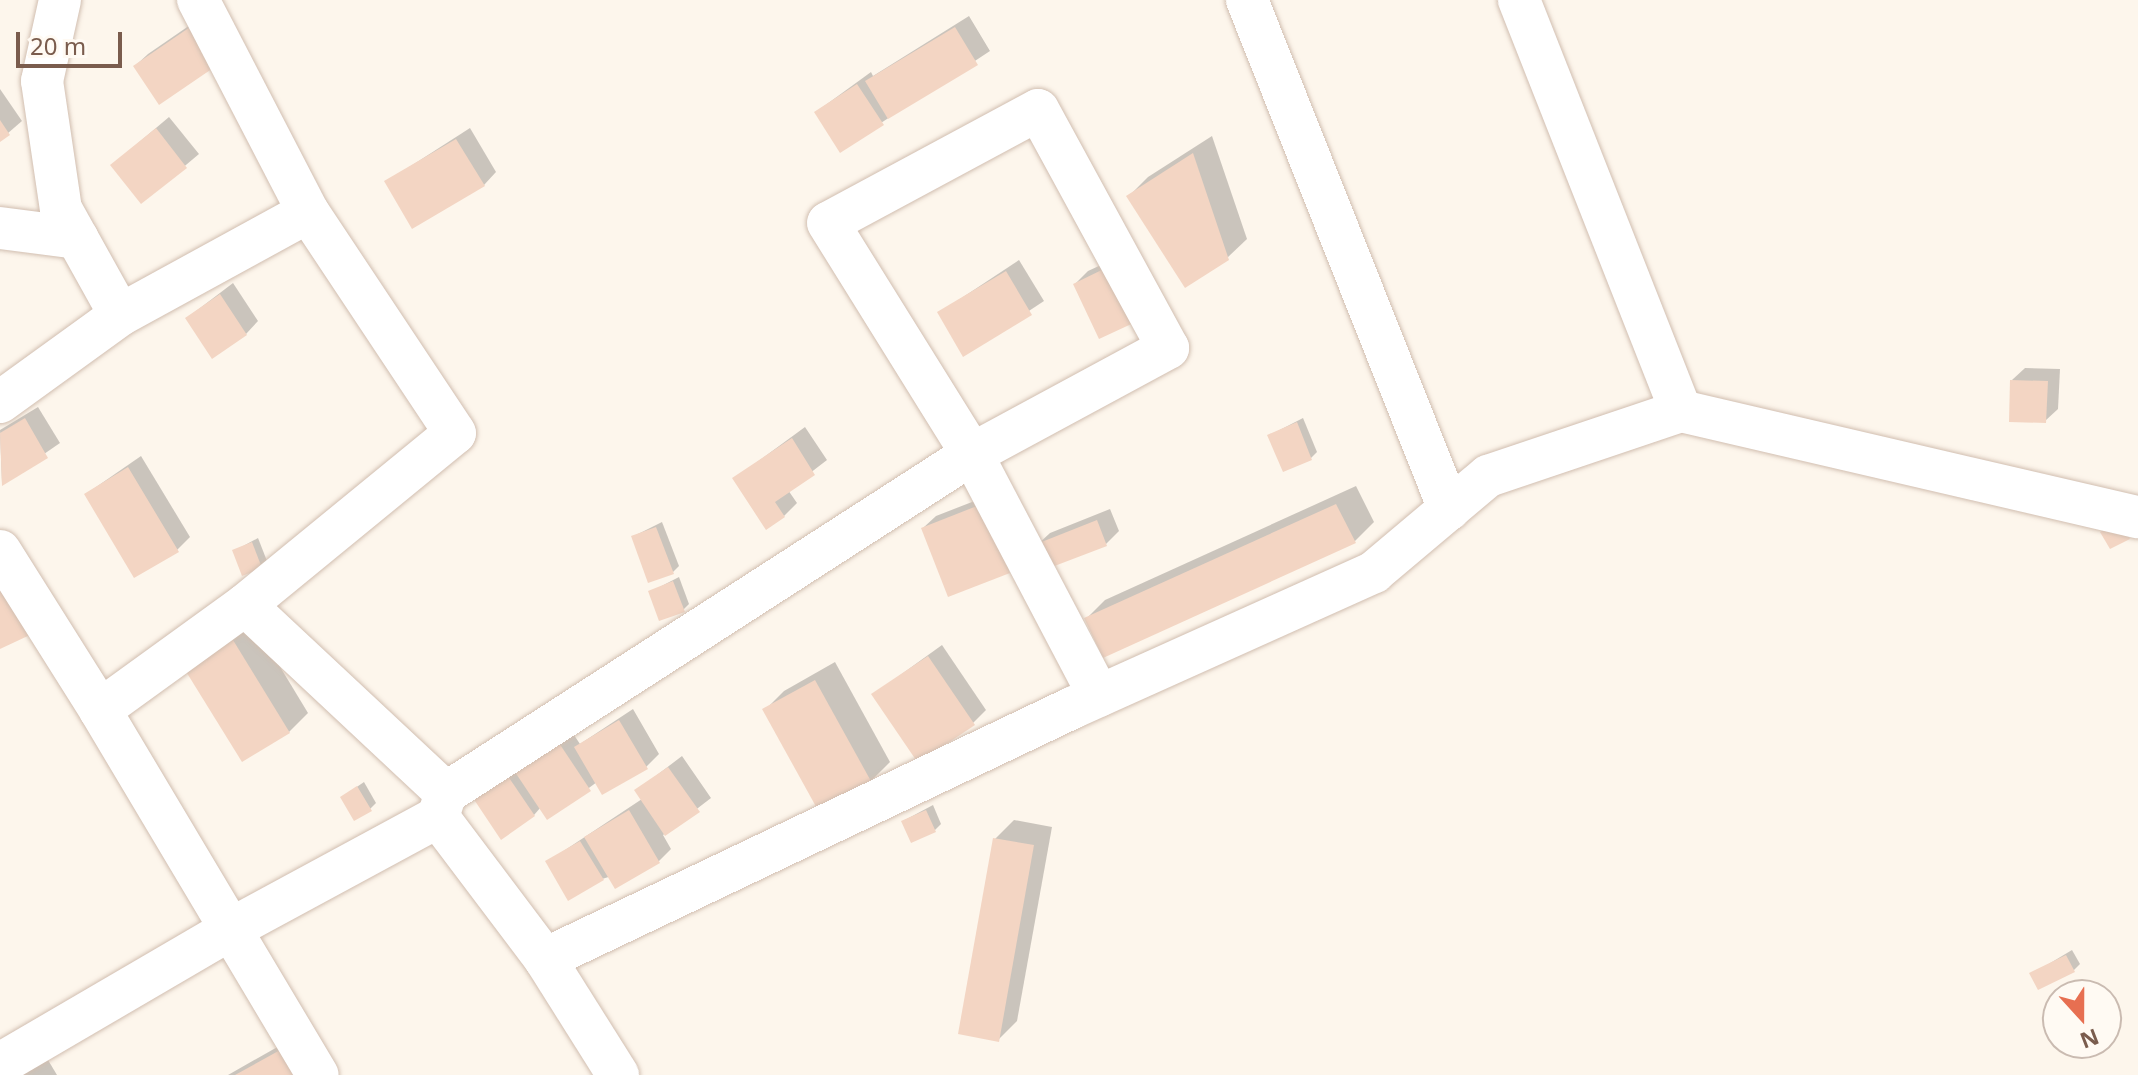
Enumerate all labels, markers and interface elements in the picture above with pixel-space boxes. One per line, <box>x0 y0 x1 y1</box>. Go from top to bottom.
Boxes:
scale bar <box>20 16 126 66</box>
text: 20 m <box>30 29 86 62</box>
north arrow <box>2042 979 2122 1059</box>
text: N <box>2076 1022 2104 1057</box>

